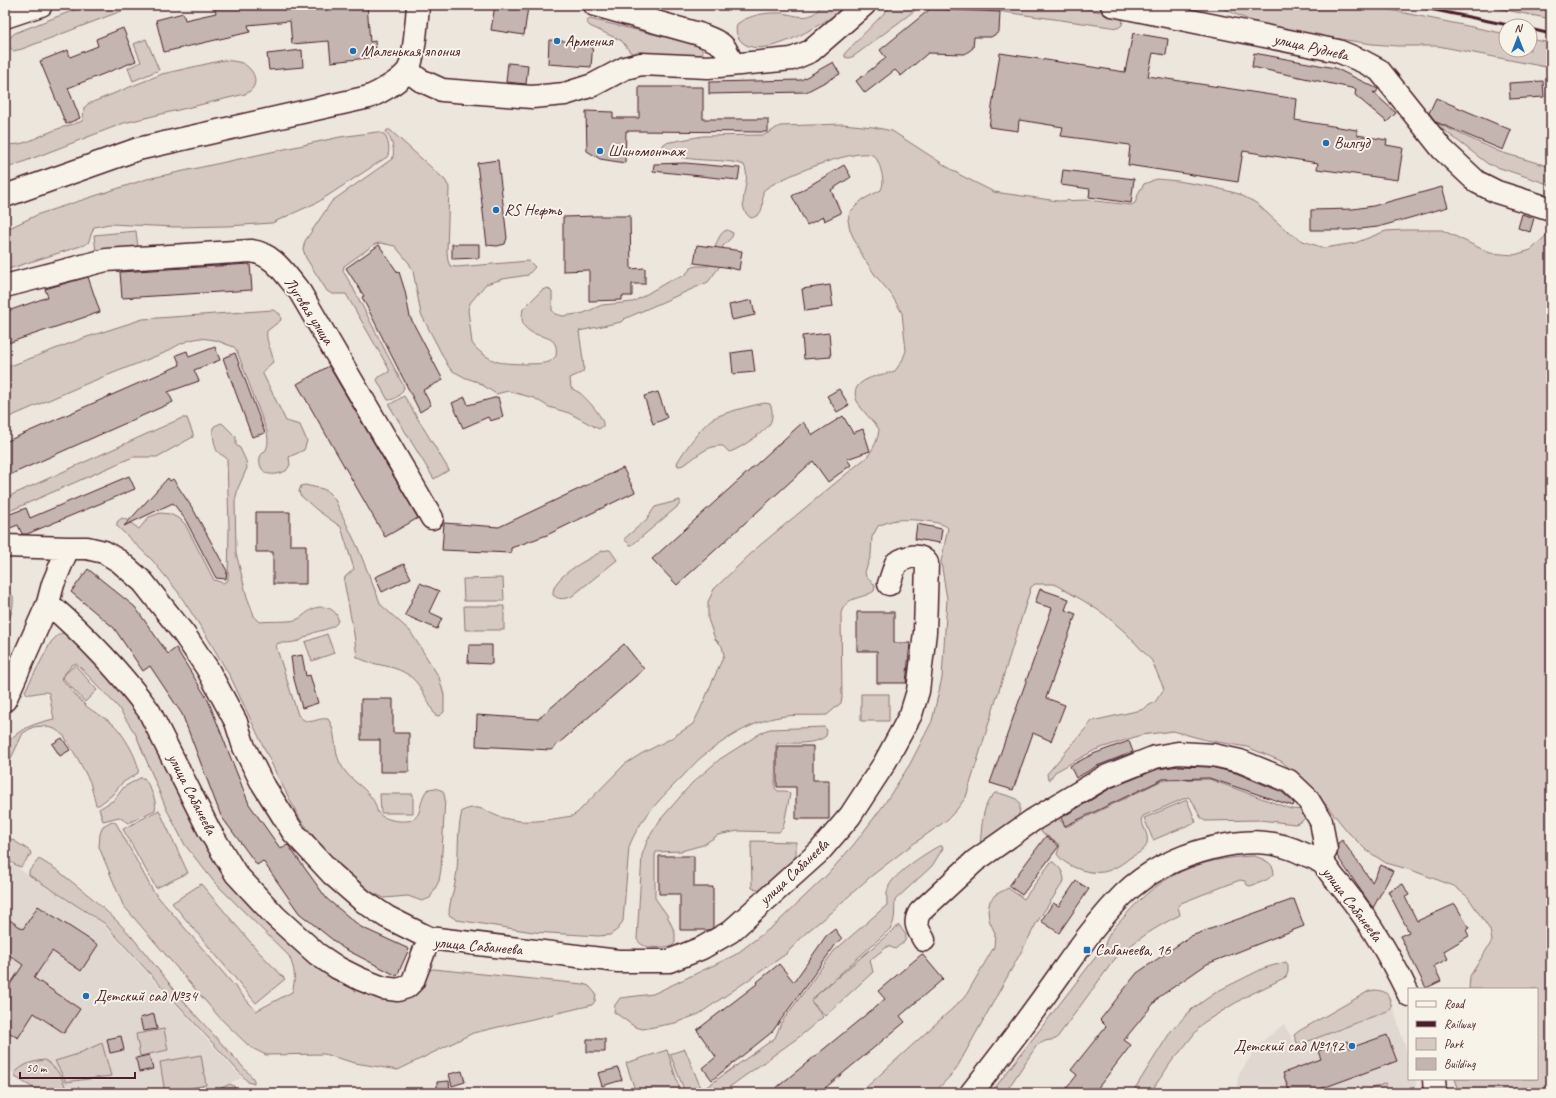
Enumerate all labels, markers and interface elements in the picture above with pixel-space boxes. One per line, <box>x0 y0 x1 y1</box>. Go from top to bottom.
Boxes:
north arrow <box>1498 18 1538 58</box>
text: N <box>1515 21 1524 35</box>
street label: улица Руднева <box>1271 29 1352 66</box>
place label: Армения <box>565 31 614 51</box>
marker: Армения <box>552 36 562 46</box>
place label: Маленькая япония <box>361 41 460 61</box>
marker: Маленькая япония <box>348 46 358 56</box>
place label: Вилгуд <box>1334 133 1371 153</box>
marker: Вилгуд <box>1321 138 1331 148</box>
place label: Шиномонтаж <box>608 141 686 161</box>
marker: Шиномонтаж <box>595 146 605 156</box>
place label: RS Нефть <box>504 200 563 220</box>
marker: RS Нефть <box>491 205 501 215</box>
street label: Луговая улица <box>280 274 339 349</box>
street label: улица Сабанеева <box>163 749 222 839</box>
street label: улица Сабанеева <box>754 833 834 910</box>
street label: улица Сабанеева <box>1317 862 1388 947</box>
street label: улица Сабанеева <box>432 932 524 960</box>
place label: Сабанеева, 16 <box>1095 940 1171 960</box>
marker: Сабанеева, 16 <box>1082 945 1092 955</box>
place label: Детский сад №34 <box>94 986 199 1006</box>
legend <box>1408 988 1538 1080</box>
marker: Детский сад №34 <box>81 991 91 1001</box>
text: Road <box>1444 996 1466 1012</box>
text: Railway <box>1444 1016 1476 1032</box>
place label: Детский сад №192 <box>1234 1036 1346 1056</box>
text: Park <box>1444 1036 1465 1052</box>
marker: Детский сад №192 <box>1347 1041 1357 1051</box>
scale bar <box>20 1054 135 1080</box>
text: Building <box>1444 1056 1476 1072</box>
text: 50 m <box>26 1060 48 1076</box>

